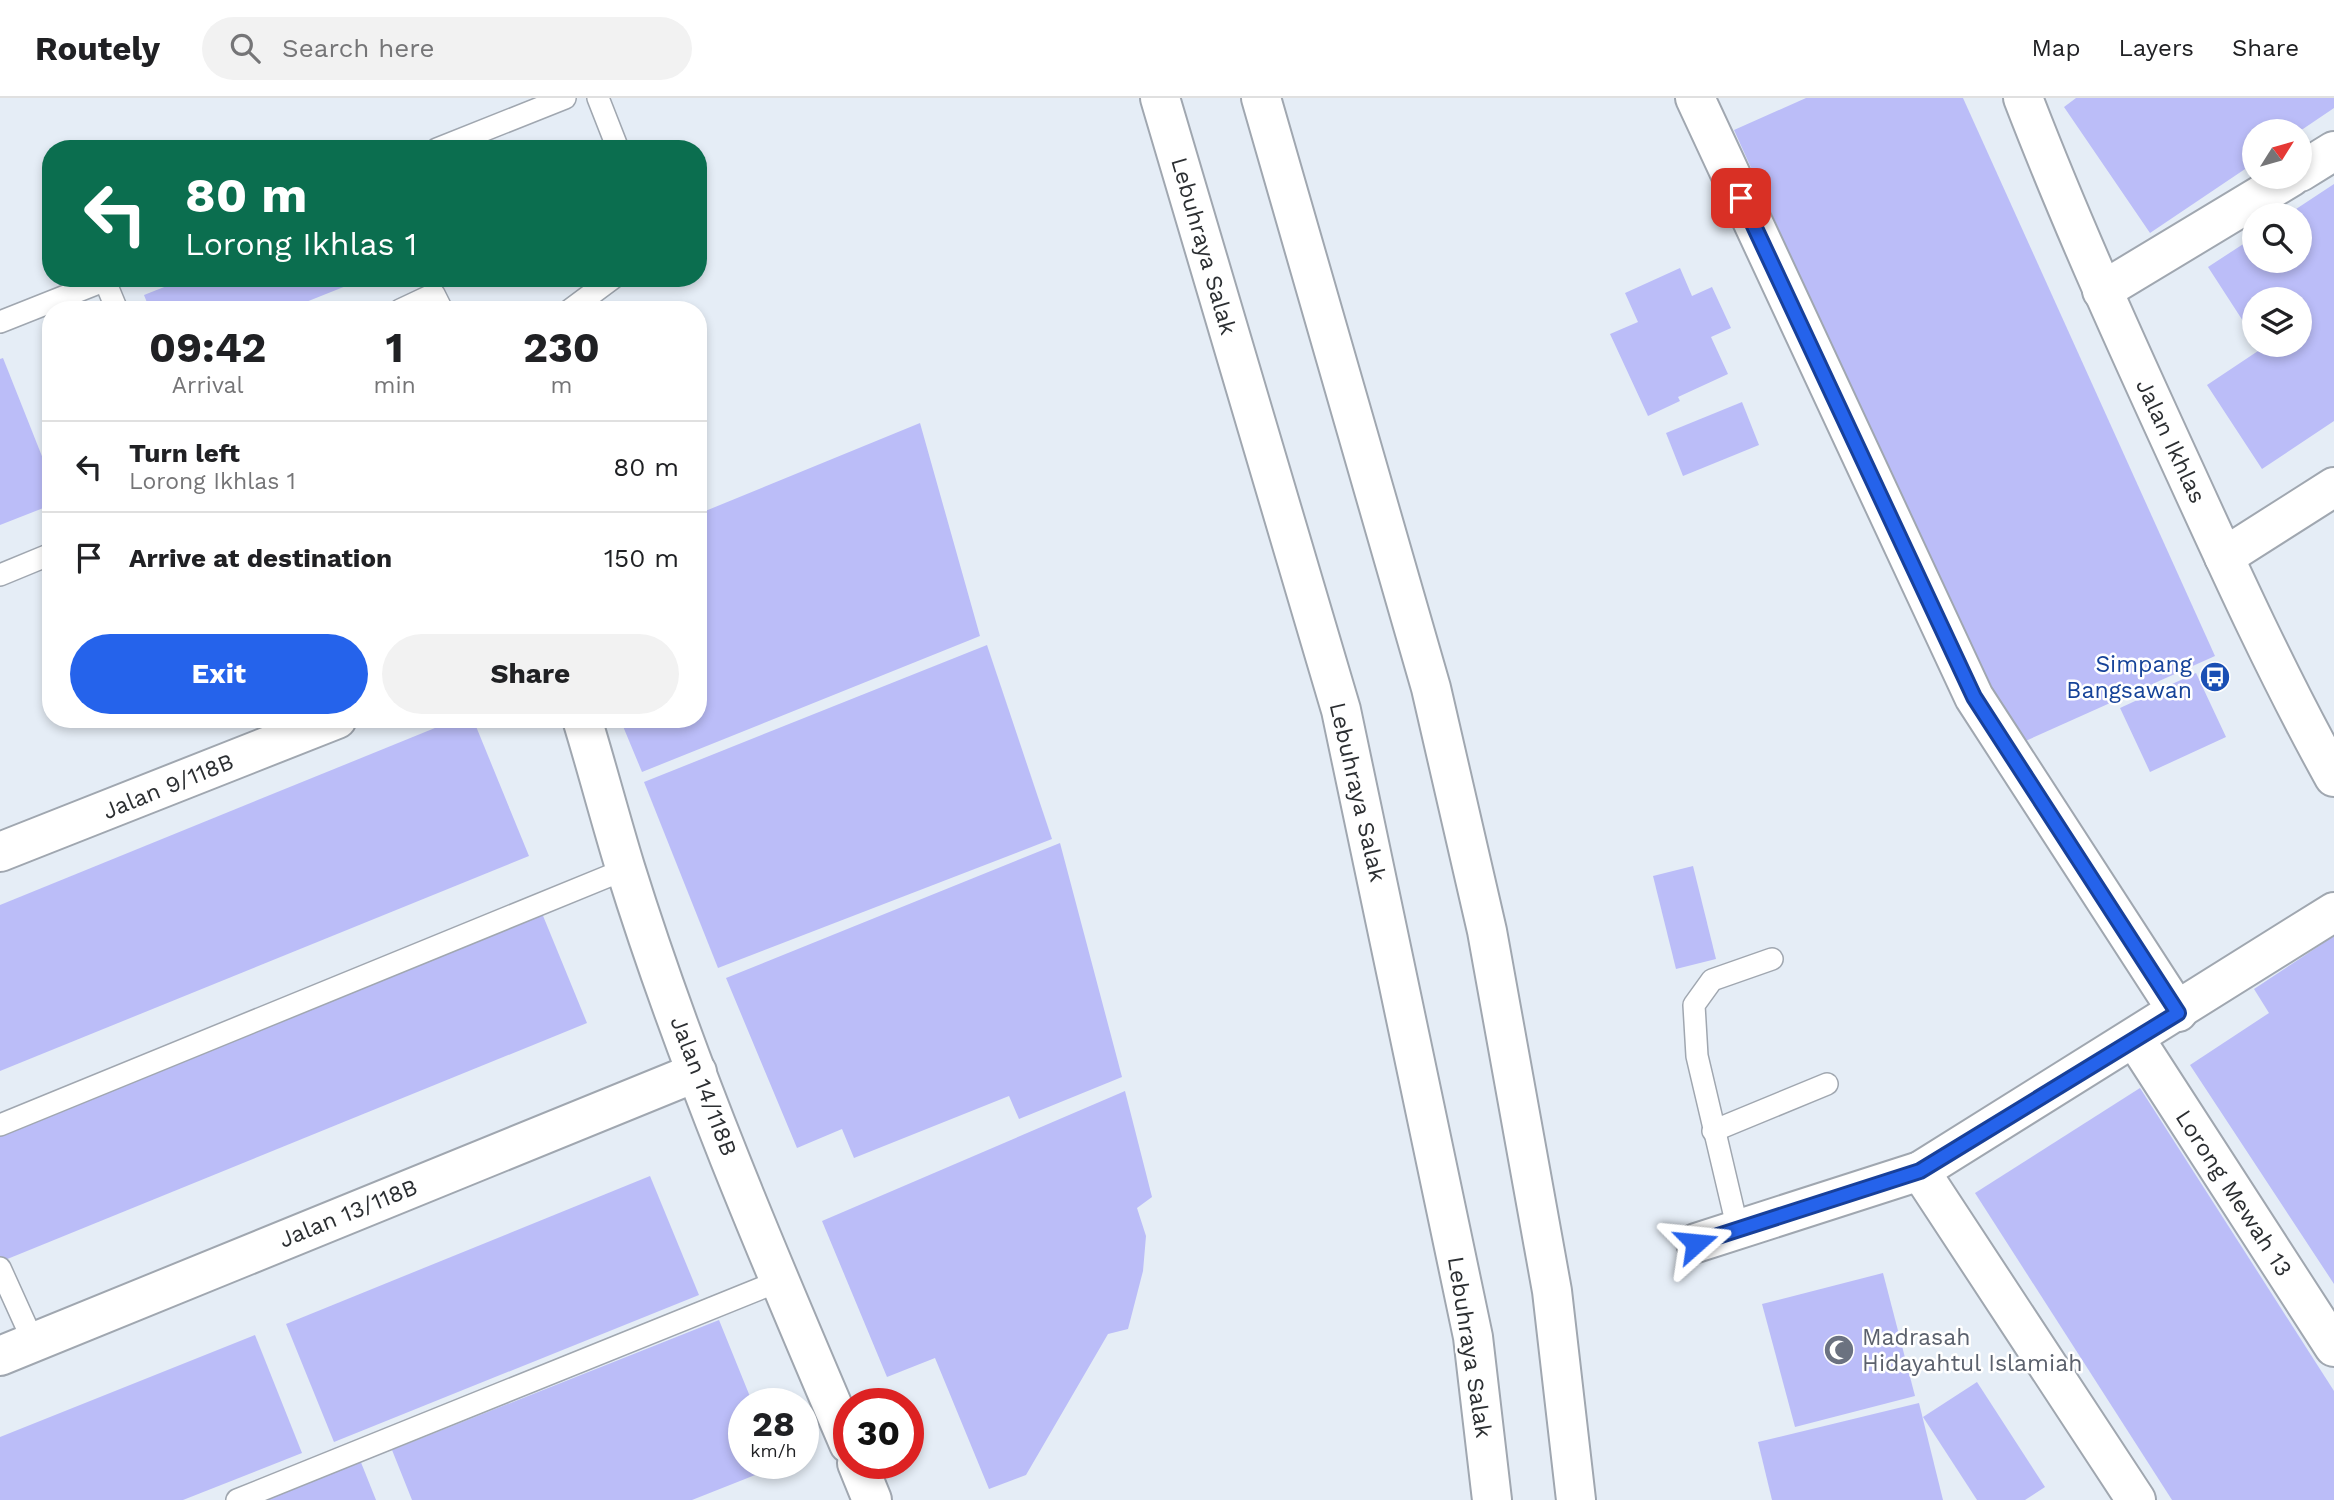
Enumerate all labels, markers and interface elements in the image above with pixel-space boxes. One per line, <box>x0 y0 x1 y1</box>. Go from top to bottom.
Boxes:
search box <box>202 17 692 80</box>
text: Routely <box>35 29 160 68</box>
icon: search <box>226 29 264 67</box>
text: Search here <box>282 33 434 63</box>
text: Map <box>2032 34 2080 62</box>
text: Layers <box>2118 34 2194 62</box>
text: Share <box>2232 34 2299 62</box>
north arrow <box>2242 119 2312 189</box>
map controls <box>2242 119 2312 357</box>
street label: Lebuhraya Salak <box>1165 154 1242 338</box>
text: 80 m <box>185 166 307 224</box>
icon: left <box>70 168 161 259</box>
pin <box>1711 168 1771 228</box>
icon: arrive <box>1722 179 1760 217</box>
button: search <box>2242 203 2312 273</box>
text: Lorong Ikhlas 1 <box>185 225 417 263</box>
button: layers <box>2242 287 2312 357</box>
text: 09:42 <box>149 323 266 372</box>
text: 1 <box>386 323 404 372</box>
text: 230 <box>523 323 600 372</box>
text: Arrival <box>172 372 244 399</box>
text: min <box>373 372 416 399</box>
text: m <box>550 372 572 399</box>
street label: Jalan Ikhlas <box>2130 375 2211 508</box>
text: Turn left <box>129 438 240 468</box>
icon: left <box>70 448 108 486</box>
text: 80 m <box>613 452 679 482</box>
text: Lorong Ikhlas 1 <box>129 468 296 495</box>
icon: arrive <box>70 539 108 577</box>
text: Arrive at destination <box>129 543 392 573</box>
text: 150 m <box>604 543 679 573</box>
button: Exit <box>70 634 368 714</box>
button: Share <box>382 634 679 714</box>
place label: Simpang Bangsawan <box>2066 651 2193 704</box>
bus stop icon: Simpang Bangsawan <box>2198 660 2232 694</box>
street label: Lebuhraya Salak <box>1324 700 1391 885</box>
street label: Jalan 9/118B <box>99 748 238 825</box>
street label: Jalan 14/118B <box>665 1012 743 1160</box>
street label: Lorong Mewah 13 <box>2170 1105 2297 1281</box>
street label: Jalan 13/118B <box>275 1173 421 1253</box>
position arrow <box>1659 1206 1733 1280</box>
street label: Lebuhraya Salak <box>1442 1254 1497 1440</box>
place label: Madrasah Hidayahtul Islamiah <box>1862 1324 2082 1377</box>
mosque icon: Madrasah Hidayahtul Islamiah <box>1822 1333 1856 1367</box>
speed limit sign: 30 <box>833 1388 924 1479</box>
text: 28 <box>752 1403 795 1445</box>
text: km/h <box>750 1440 797 1461</box>

